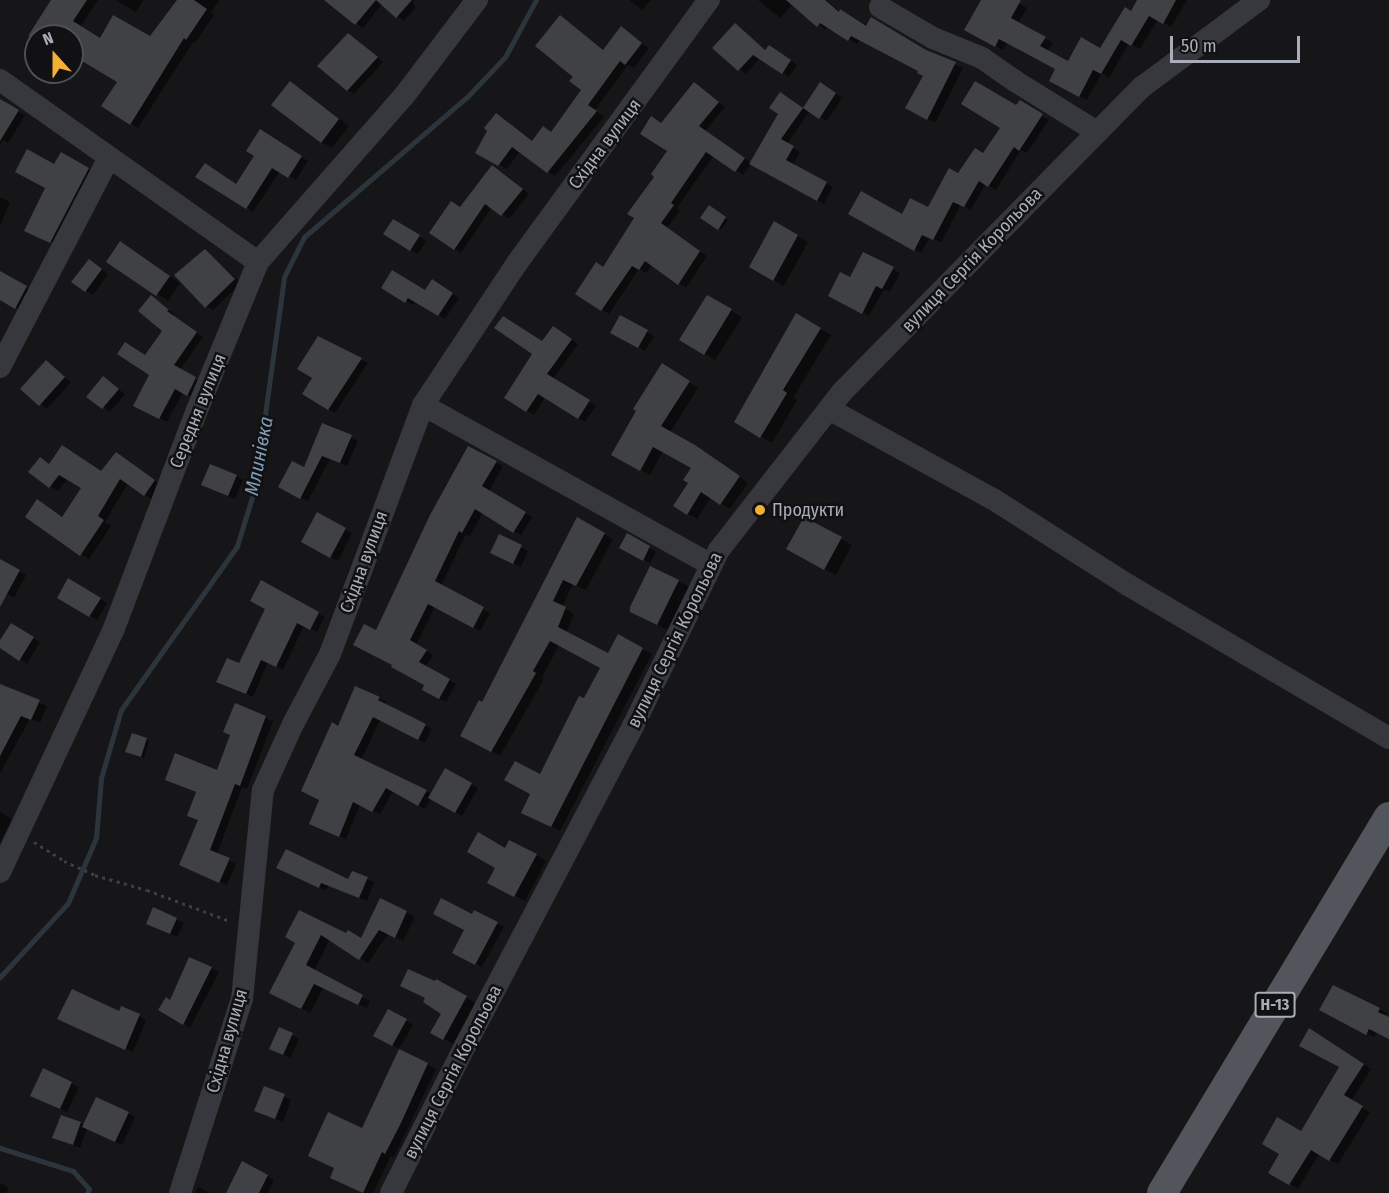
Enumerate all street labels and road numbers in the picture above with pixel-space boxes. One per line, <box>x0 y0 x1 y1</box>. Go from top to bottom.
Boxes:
street label: Східна вулиця <box>564 95 646 193</box>
street label: вулиця Сергія Корольова <box>897 183 1047 337</box>
street label: Середня вулиця <box>165 350 231 472</box>
street label: Східна вулиця <box>336 508 392 616</box>
street label: вулиця Сергія Корольова <box>623 549 727 731</box>
street label: вулиця Сергія Корольова <box>400 981 506 1163</box>
street label: Східна вулиця <box>202 987 252 1095</box>
road number: Н-13 <box>1254 992 1296 1018</box>

